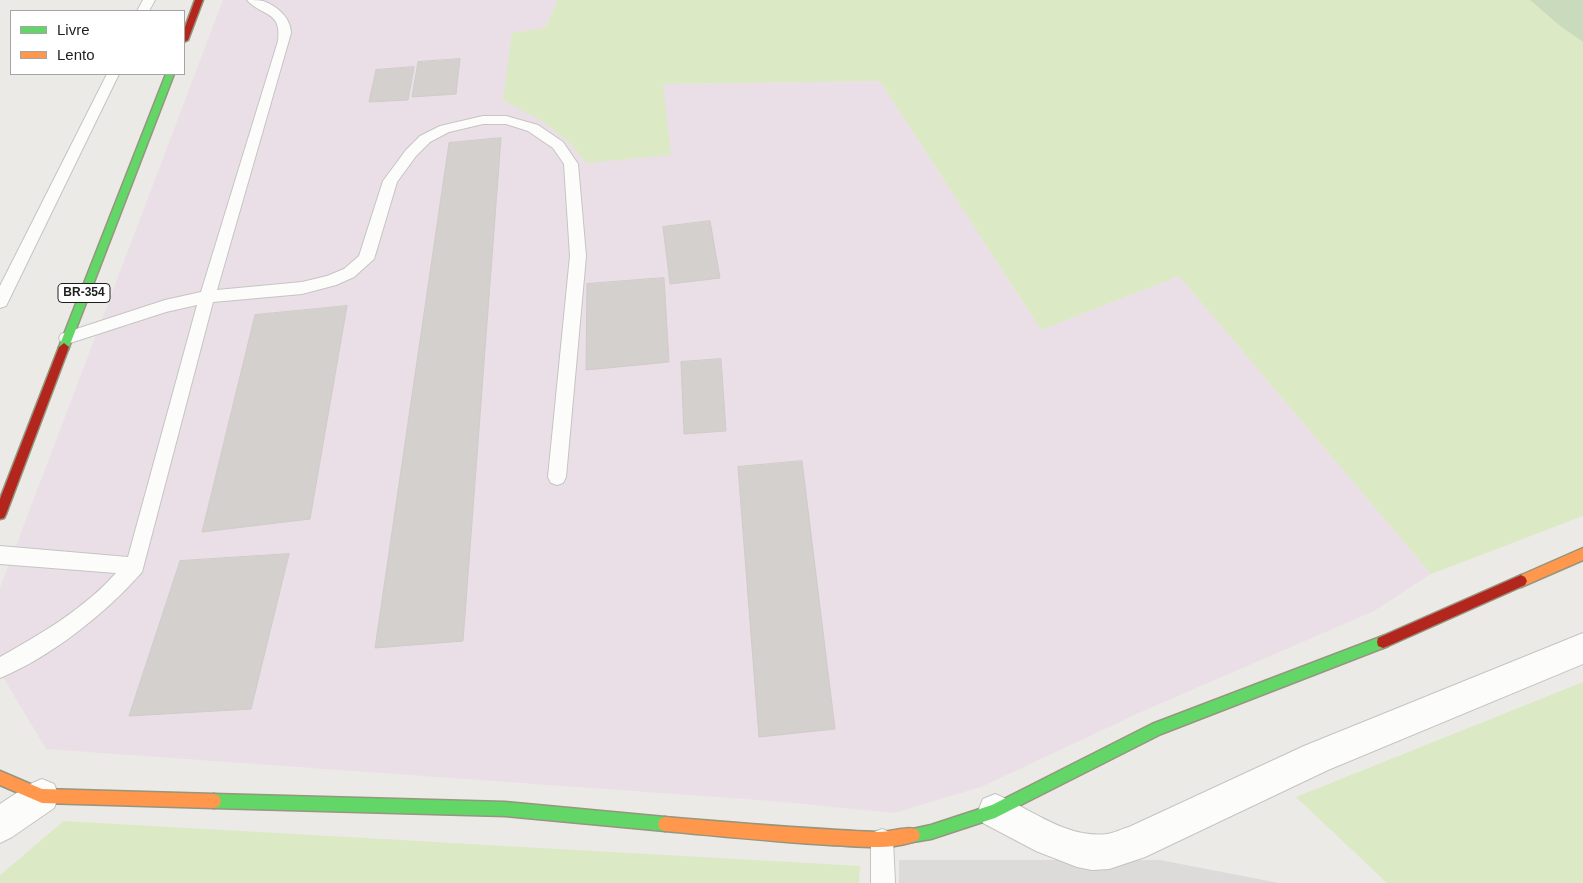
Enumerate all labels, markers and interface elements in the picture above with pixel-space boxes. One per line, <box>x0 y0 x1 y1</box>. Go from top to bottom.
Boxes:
legend <box>10 10 185 75</box>
text: Livre <box>57 21 90 38</box>
text: Lento <box>57 46 95 63</box>
road number: BR-354 <box>58 284 110 302</box>

